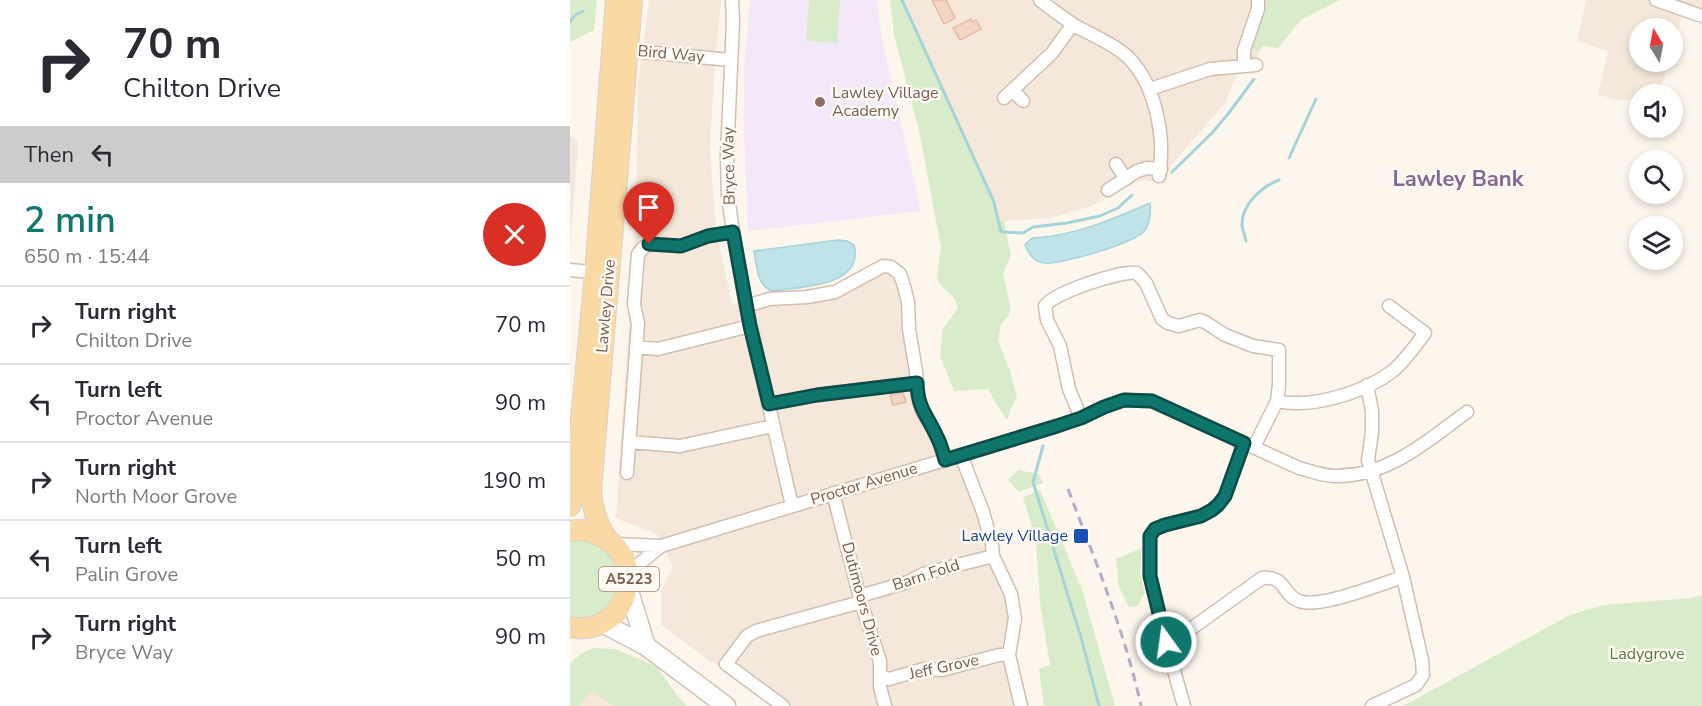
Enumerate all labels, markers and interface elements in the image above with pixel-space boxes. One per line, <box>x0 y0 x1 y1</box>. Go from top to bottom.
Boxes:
text: 70 m <box>123 16 222 73</box>
north arrow <box>1629 18 1683 72</box>
map controls <box>1629 18 1683 270</box>
icon: right <box>24 24 102 102</box>
street label: Bird Way <box>637 40 706 68</box>
text: Chilton Drive <box>123 70 281 107</box>
place label: Lawley Village Academy <box>832 82 939 122</box>
button: sound <box>1629 84 1683 138</box>
marker: Lawley Village Academy <box>813 95 827 109</box>
street label: Bryce Way <box>717 126 741 205</box>
icon: left <box>86 138 119 171</box>
text: Then <box>24 140 74 170</box>
button: search <box>1629 150 1683 204</box>
district label: Lawley Bank <box>1392 164 1525 194</box>
pin <box>623 182 674 244</box>
icon: arrive <box>632 191 665 224</box>
text: 2 min <box>24 196 116 245</box>
button: close <box>483 203 546 266</box>
button: layers <box>1629 216 1683 270</box>
text: 650 m · 15:44 <box>24 243 150 270</box>
street label: Lawley Drive <box>591 258 621 354</box>
text: Turn right <box>75 297 176 327</box>
icon: right <box>24 309 57 342</box>
text: 70 m <box>495 310 546 340</box>
text: Chilton Drive <box>75 327 192 354</box>
text: Turn left <box>75 375 162 405</box>
icon: left <box>24 387 57 420</box>
text: 90 m <box>495 388 546 418</box>
text: Proctor Avenue <box>75 405 213 432</box>
text: Turn right <box>75 453 176 483</box>
street label: Proctor Avenue <box>808 457 920 511</box>
icon: right <box>24 465 57 498</box>
text: 190 m <box>482 466 546 496</box>
text: North Moor Grove <box>75 483 237 510</box>
place label: Lawley Village <box>961 525 1068 547</box>
marker: Lawley Village <box>1072 527 1090 545</box>
text: Turn left <box>75 531 162 561</box>
street label: Dutimoors Drive <box>836 540 888 658</box>
icon: left <box>24 543 57 576</box>
text: 50 m <box>495 544 546 574</box>
street label: Barn Fold <box>890 554 962 596</box>
text: Palin Grove <box>75 561 178 588</box>
road number: A5223 <box>599 567 659 591</box>
text: Turn right <box>75 609 176 639</box>
position arrow <box>1134 610 1198 674</box>
icon: right <box>24 621 57 654</box>
text: 90 m <box>495 622 546 652</box>
text: Bryce Way <box>75 639 173 666</box>
park label: Ladygrove <box>1609 643 1685 665</box>
street label: Jeff Grove <box>906 649 981 685</box>

